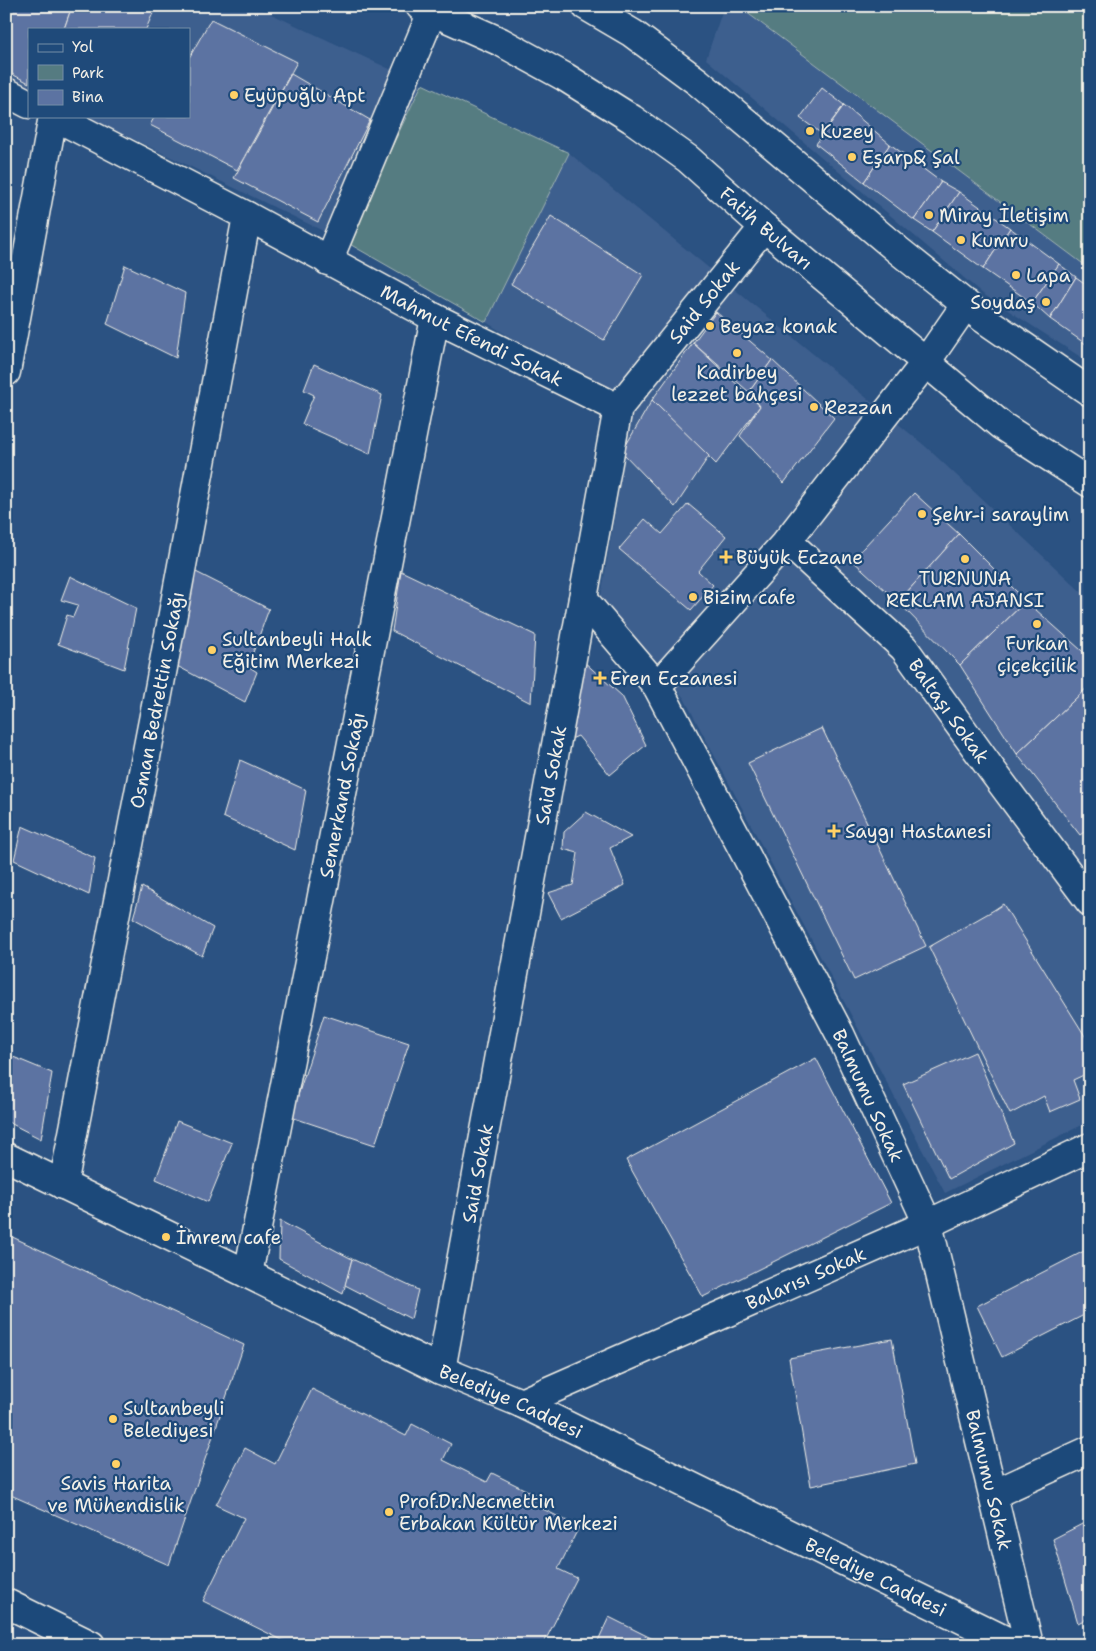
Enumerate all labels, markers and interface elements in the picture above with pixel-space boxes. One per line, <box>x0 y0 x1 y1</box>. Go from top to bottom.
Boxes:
legend <box>28 28 190 118</box>
text: Yol <box>72 37 94 57</box>
text: Park <box>72 63 104 83</box>
place label: Eyüpuğlu Apt <box>244 83 366 108</box>
text: Bina <box>72 87 104 107</box>
marker: Eyüpuğlu Apt <box>228 89 240 101</box>
place label: Kuzey <box>820 119 874 144</box>
marker: Kuzey <box>804 125 816 137</box>
place label: Eşarp& Şal <box>862 145 960 170</box>
marker: Eşarp& Şal <box>846 151 858 163</box>
street label: Fatih Bulvarı <box>714 181 818 276</box>
place label: Miray İletişim <box>939 203 1069 228</box>
marker: Miray İletişim <box>923 209 935 221</box>
place label: Kumru <box>971 228 1029 253</box>
marker: Kumru <box>955 234 967 246</box>
street label: Said Sokak <box>663 255 746 349</box>
place label: Lapa <box>1026 263 1071 288</box>
marker: Lapa <box>1010 269 1022 281</box>
street label: Mahmut Efendi Sokak <box>376 279 568 392</box>
place label: Soydaş <box>970 290 1036 315</box>
marker: Soydaş <box>1040 296 1052 308</box>
place label: Beyaz konak <box>720 314 838 339</box>
marker: Beyaz konak <box>704 320 716 332</box>
marker: Kadirbey lezzet bahçesi <box>731 347 743 359</box>
place label: Kadirbey lezzet bahçesi <box>671 360 803 407</box>
place label: Rezzan <box>824 395 892 420</box>
marker: Rezzan <box>808 401 820 413</box>
place label: Şehr-i saraylim <box>932 502 1069 527</box>
marker: Şehr-i saraylim <box>916 508 928 520</box>
place label: Büyük Eczane <box>736 545 863 570</box>
marker: Büyük Eczane <box>720 551 732 563</box>
marker: TURNUNA REKLAM AJANSI <box>959 553 971 565</box>
place label: TURNUNA REKLAM AJANSI <box>886 566 1044 613</box>
place label: Bizim cafe <box>703 585 796 610</box>
street label: Osman Bedrettin Sokağı <box>124 590 190 811</box>
marker: Bizim cafe <box>687 591 699 603</box>
marker: Furkan çiçekçilik <box>1031 618 1043 630</box>
place label: Sultanbeyli Halk Eğitim Merkezi <box>222 627 372 674</box>
place label: Furkan çiçekçilik <box>997 631 1077 678</box>
marker: Sultanbeyli Halk Eğitim Merkezi <box>206 644 218 656</box>
street label: Baltaşı Sokak <box>903 654 995 769</box>
place label: Eren Eczanesi <box>610 666 738 691</box>
marker: Eren Eczanesi <box>594 672 606 684</box>
street label: Semerkand Sokağı <box>314 710 371 880</box>
street label: Said Sokak <box>530 723 572 827</box>
place label: Saygı Hastanesi <box>845 819 992 844</box>
marker: Saygı Hastanesi <box>827 824 841 838</box>
street label: Balmumu Sokak <box>826 1025 910 1166</box>
street label: Said Sokak <box>456 1122 499 1225</box>
place label: İmrem cafe <box>176 1225 281 1250</box>
marker: İmrem cafe <box>160 1231 172 1243</box>
street label: Balarısı Sokak <box>742 1241 870 1316</box>
street label: Belediye Caddesi <box>435 1359 587 1444</box>
place label: Sultanbeyli Belediyesi <box>123 1396 225 1443</box>
street label: Balmumu Sokak <box>960 1407 1018 1553</box>
marker: Sultanbeyli Belediyesi <box>107 1413 119 1425</box>
marker: Savis Harita ve Mühendislik <box>110 1458 122 1470</box>
place label: Savis Harita ve Mühendislik <box>47 1471 185 1518</box>
place label: Prof.Dr.Necmettin Erbakan Kültür Merkezi <box>399 1489 618 1536</box>
marker: Prof.Dr.Necmettin Erbakan Kültür Merkezi <box>383 1506 395 1518</box>
street label: Belediye Caddesi <box>801 1532 951 1623</box>

